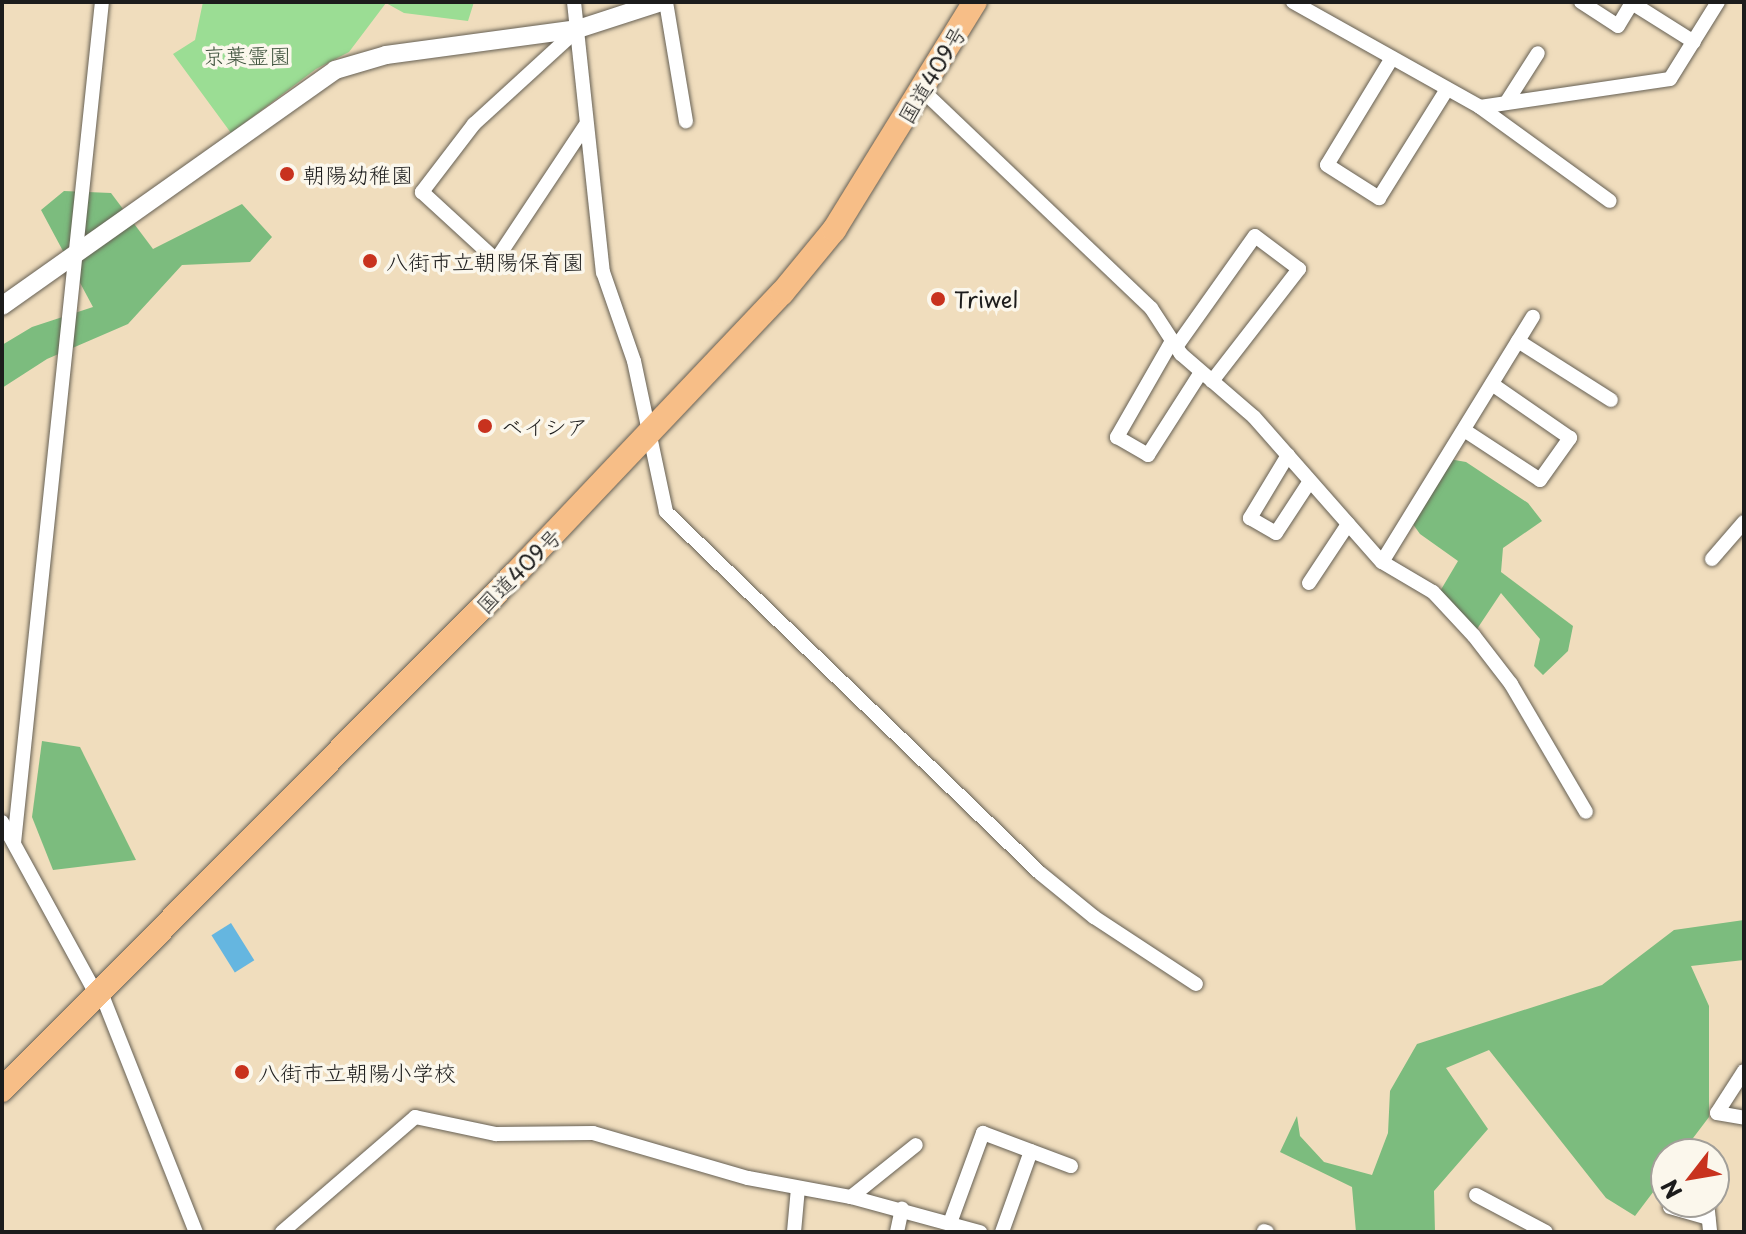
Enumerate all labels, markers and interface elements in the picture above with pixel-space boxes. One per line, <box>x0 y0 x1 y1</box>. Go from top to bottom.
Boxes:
street label: 国道409号 <box>891 20 971 128</box>
park label: 京葉霊園 <box>203 42 291 68</box>
place label: 朝陽幼稚園 <box>303 161 413 187</box>
marker: 朝陽幼稚園 <box>278 165 296 183</box>
place label: 八街市立朝陽保育園 <box>386 248 584 274</box>
marker: 八街市立朝陽保育園 <box>361 252 379 270</box>
place label: Triwel <box>954 286 1018 312</box>
marker: Triwel <box>929 290 947 308</box>
place label: ベイシア <box>501 413 589 439</box>
marker: ベイシア <box>476 417 494 435</box>
street label: 国道409号 <box>470 522 566 618</box>
place label: 八街市立朝陽小学校 <box>258 1059 456 1085</box>
marker: 八街市立朝陽小学校 <box>233 1063 251 1081</box>
north arrow <box>1650 1138 1730 1218</box>
text: N <box>1652 1174 1689 1206</box>

